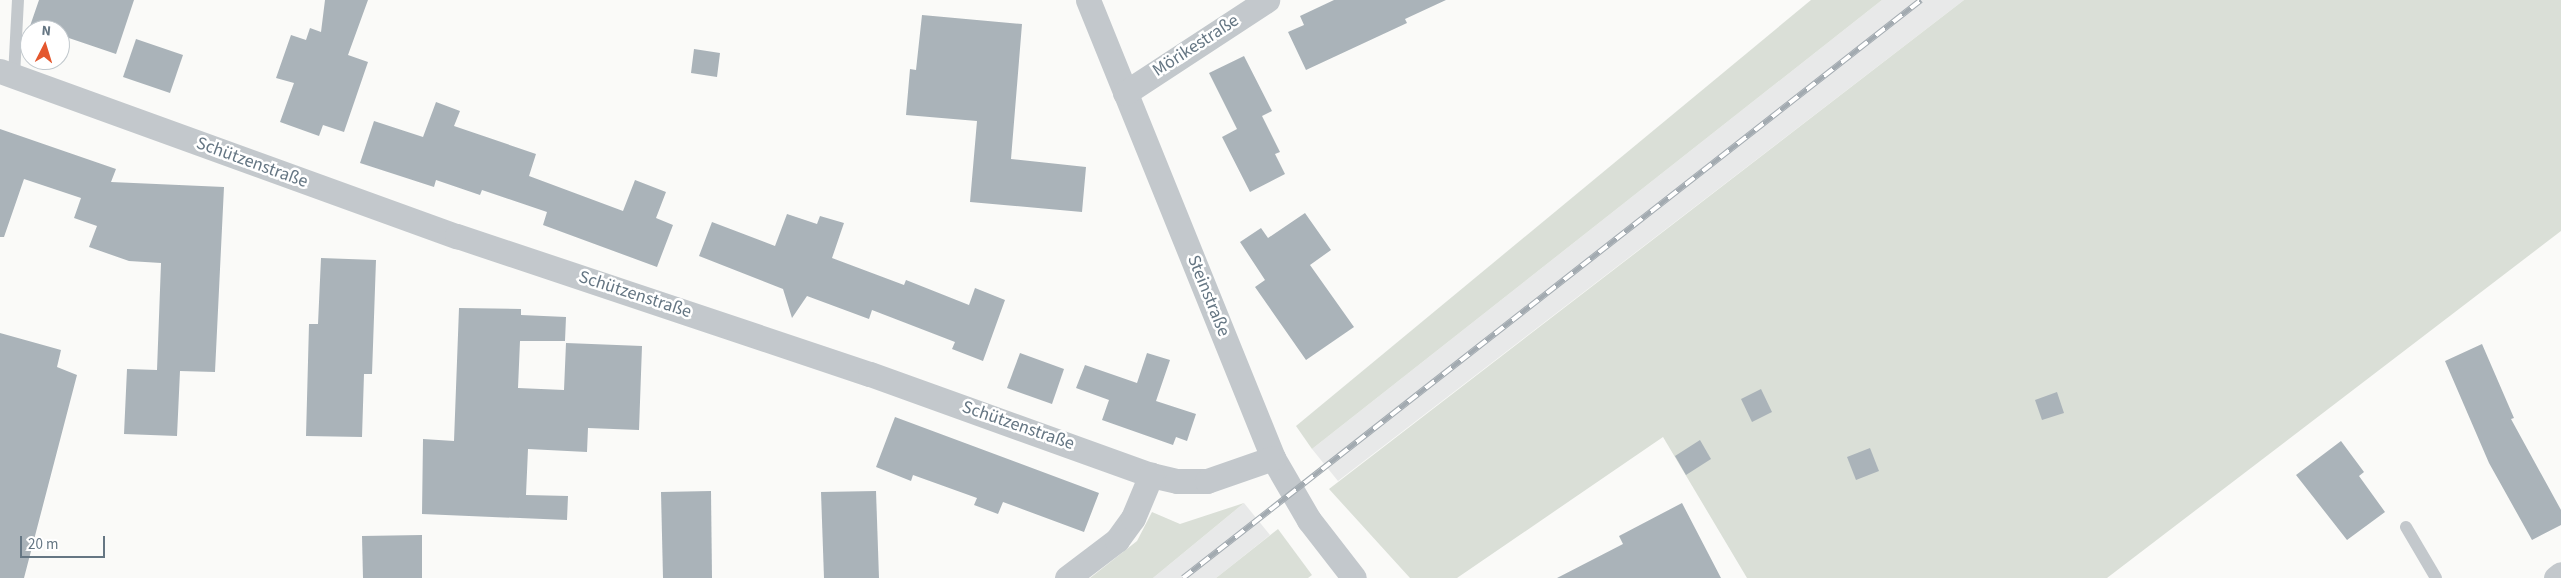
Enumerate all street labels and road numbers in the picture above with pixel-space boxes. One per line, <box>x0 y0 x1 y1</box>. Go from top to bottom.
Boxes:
street label: Mörikestraße <box>1149 10 1243 82</box>
street label: Schützenstraße <box>193 133 311 193</box>
street label: Steinstraße <box>1182 252 1234 340</box>
street label: Schützenstraße <box>576 267 694 323</box>
street label: Schützenstraße <box>959 397 1077 455</box>

